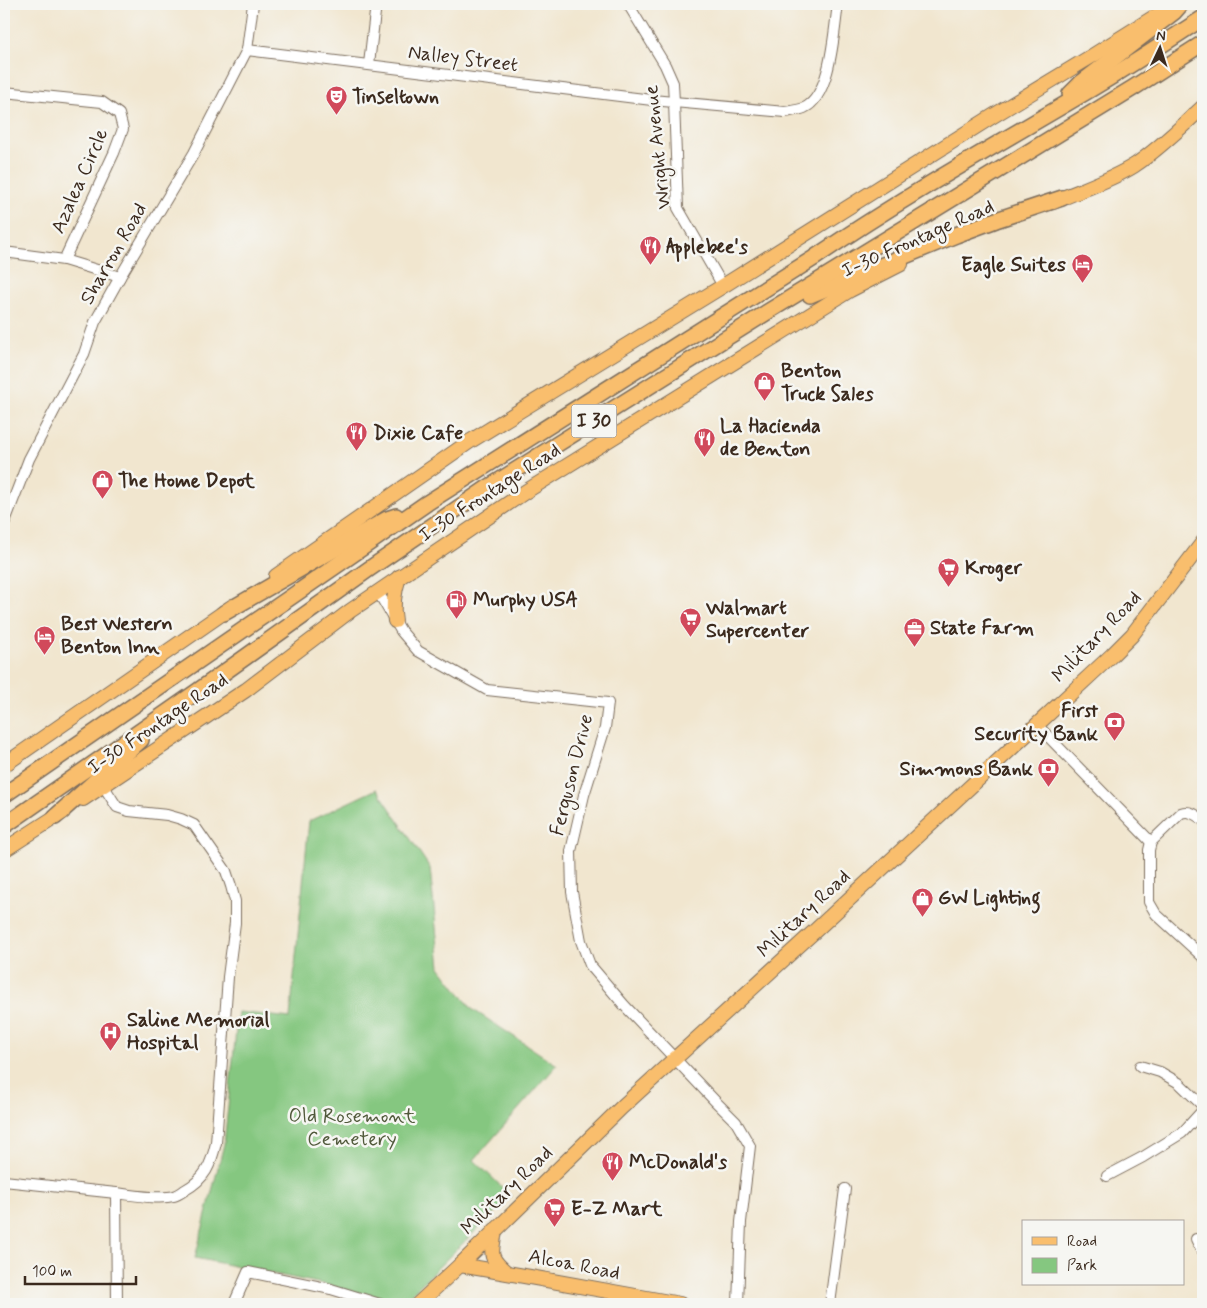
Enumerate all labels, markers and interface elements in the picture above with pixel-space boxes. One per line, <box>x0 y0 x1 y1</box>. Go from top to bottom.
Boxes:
north arrow <box>1134 22 1184 72</box>
text: N <box>1156 27 1166 45</box>
street label: Nalley Street <box>406 39 520 79</box>
street label: Wright Avenue <box>638 83 679 210</box>
place label: Tinseltown <box>352 84 439 111</box>
theatre icon: Tinseltown <box>324 85 348 116</box>
street label: Azalea Circle <box>45 124 115 238</box>
street label: I-30 Frontage Road <box>838 193 999 286</box>
street label: Sharron Road <box>74 198 154 310</box>
place label: Applebee's <box>666 234 748 262</box>
restaurant icon: Applebee's <box>638 235 662 266</box>
place label: Eagle Suites <box>961 252 1066 279</box>
hotel icon: Eagle Suites <box>1070 253 1094 284</box>
place label: Benton Truck Sales <box>781 358 874 408</box>
shop icon: Benton Truck Sales <box>753 370 777 401</box>
road number: I 30 <box>572 404 616 438</box>
place label: La Hacienda de Benton <box>720 413 821 463</box>
place label: Dixie Cafe <box>373 420 463 447</box>
restaurant icon: Dixie Cafe <box>345 421 369 452</box>
restaurant icon: La Hacienda de Benton <box>692 426 716 457</box>
street label: I-30 Frontage Road <box>414 437 567 550</box>
place label: The Home Depot <box>118 468 256 495</box>
shop icon: The Home Depot <box>90 469 114 500</box>
place label: Kroger <box>965 555 1023 582</box>
supermarket icon: Kroger <box>937 556 961 587</box>
street label: Military Road <box>1046 585 1148 689</box>
place label: Murphy USA <box>473 587 578 614</box>
fuel station icon: Murphy USA <box>445 588 469 619</box>
place label: Walmart Supercenter <box>705 595 810 645</box>
supermarket icon: Walmart Supercenter <box>678 607 702 638</box>
place label: Best Western Benton Inn <box>61 611 173 661</box>
place label: State Farm <box>930 615 1034 642</box>
office icon: State Farm <box>902 616 926 647</box>
hotel icon: Best Western Benton Inn <box>33 624 57 655</box>
street label: I-30 Frontage Road <box>83 667 234 782</box>
place label: First Security Bank <box>974 698 1099 748</box>
street label: Ferguson Drive <box>544 711 601 839</box>
bank icon: First Security Bank <box>1102 711 1126 742</box>
place label: Simmons Bank <box>900 756 1034 783</box>
bank icon: Simmons Bank <box>1037 757 1061 788</box>
street label: Military Road <box>752 864 856 964</box>
place label: GW Lighting <box>938 885 1041 914</box>
shop icon: GW Lighting <box>910 886 934 917</box>
place label: Saline Memorial Hospital <box>127 1007 270 1057</box>
hospital icon: Saline Memorial Hospital <box>99 1020 123 1051</box>
park label: Old Rosemont Cemetery <box>289 1103 416 1153</box>
street label: Military Road <box>455 1140 559 1242</box>
place label: McDonald's <box>629 1149 727 1176</box>
restaurant icon: McDonald's <box>601 1150 625 1181</box>
place label: E-Z Mart <box>571 1196 663 1223</box>
supermarket icon: E-Z Mart <box>543 1197 567 1228</box>
legend <box>1022 1220 1184 1286</box>
text: Road <box>1067 1232 1097 1252</box>
street label: Alcoa Road <box>526 1243 622 1287</box>
scale bar <box>25 1253 136 1285</box>
text: Park <box>1067 1256 1097 1276</box>
text: 100 m <box>32 1262 72 1282</box>

